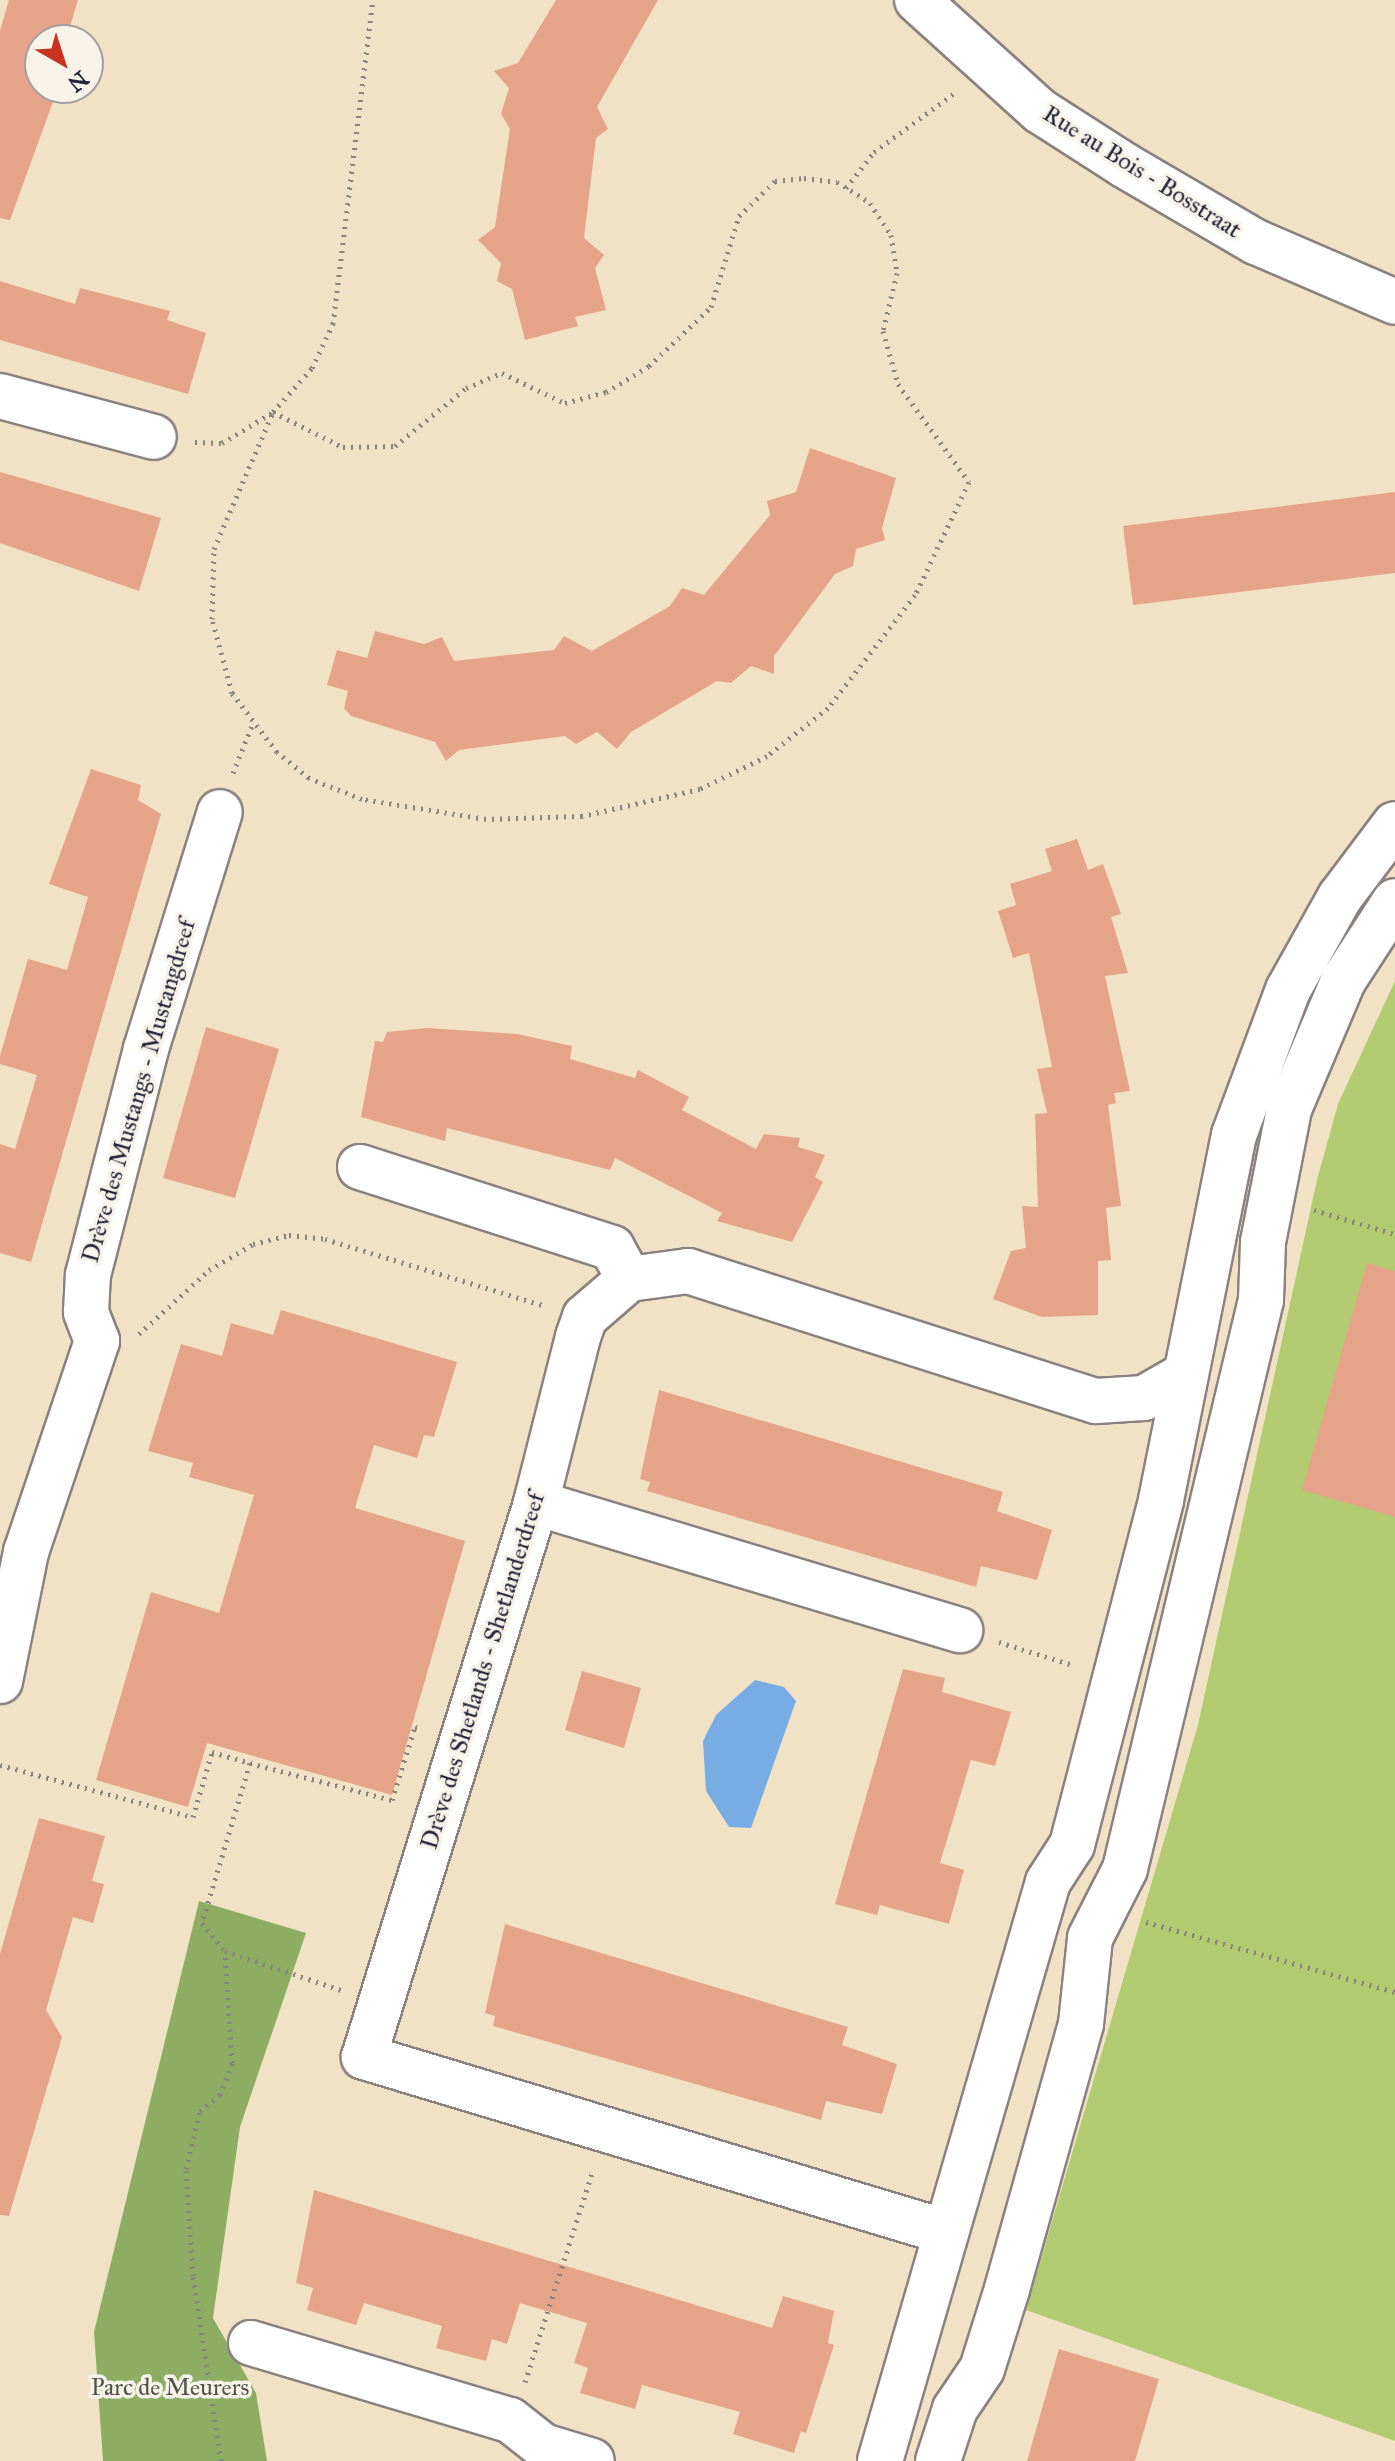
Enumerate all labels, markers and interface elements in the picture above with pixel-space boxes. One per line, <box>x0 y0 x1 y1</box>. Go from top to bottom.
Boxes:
north arrow <box>24 24 104 104</box>
text: N <box>62 65 94 98</box>
street label: Rue au Bois - Bosstraat <box>1038 99 1246 245</box>
street label: Drève des Mustangs - Mustangdreef <box>76 916 202 1266</box>
street label: Drève des Shetlands - Shetlanderdreef <box>415 1489 551 1853</box>
park label: Parc de Meurers <box>91 2374 249 2402</box>

